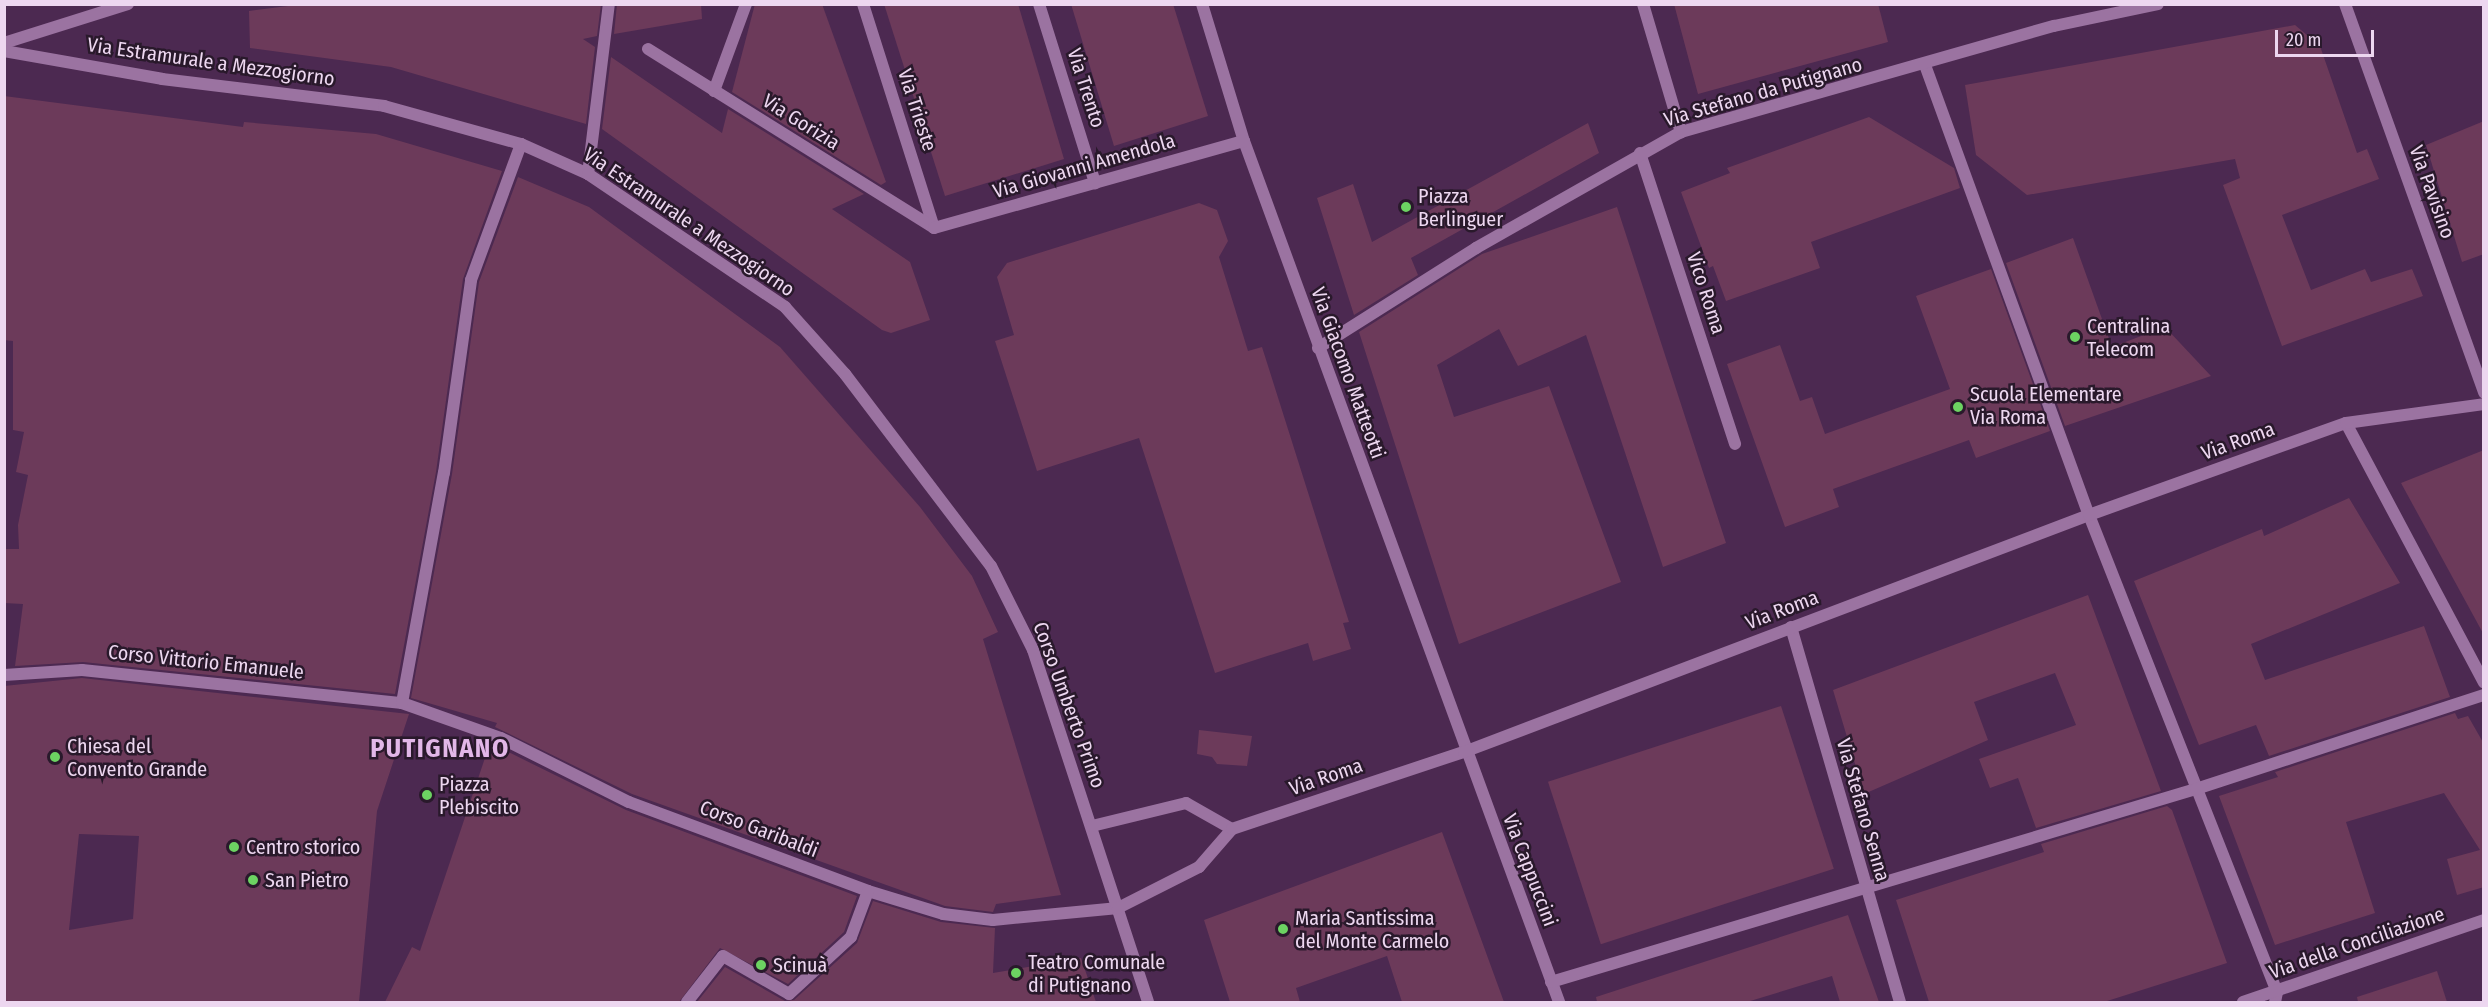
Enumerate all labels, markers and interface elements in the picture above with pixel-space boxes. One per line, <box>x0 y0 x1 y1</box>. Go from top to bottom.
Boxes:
scale bar <box>2278 18 2377 56</box>
text: 20 m <box>2286 29 2321 51</box>
street label: Via Estramurale a Mezzogiorno <box>86 33 336 91</box>
street label: Via Trento <box>1062 45 1110 131</box>
street label: Via Stefano da Putignano <box>1661 52 1865 132</box>
street label: Via Trieste <box>892 66 942 154</box>
street label: Via Gorizia <box>758 89 844 155</box>
street label: Via Giovanni Amendola <box>990 128 1178 204</box>
street label: Via Estramurale a Mezzogiorno <box>579 142 799 302</box>
street label: Via Pavisino <box>2404 142 2460 242</box>
place label: Piazza Berlinguer <box>1418 184 1503 231</box>
marker: Piazza Berlinguer <box>1399 200 1413 214</box>
street label: Vico Roma <box>1681 249 1731 337</box>
street label: Via Giacomo Matteotti <box>1306 284 1390 462</box>
place label: Centralina Telecom <box>2087 314 2170 361</box>
marker: Centralina Telecom <box>2068 330 2082 344</box>
place label: Scuola Elementare Via Roma <box>1970 383 2122 430</box>
marker: Scuola Elementare Via Roma <box>1951 400 1965 414</box>
street label: Via Roma <box>2198 417 2278 465</box>
street label: Via Roma <box>1742 585 1822 635</box>
street label: Corso Umberto Primo <box>1028 619 1110 791</box>
street label: Corso Vittorio Emanuele <box>107 640 305 684</box>
district label: PUTIGNANO <box>370 733 510 765</box>
place label: Chiesa del Convento Grande <box>67 734 207 781</box>
street label: Via Stefano Senna <box>1831 736 1895 884</box>
marker: Chiesa del Convento Grande <box>48 750 62 764</box>
street label: Via Roma <box>1286 753 1366 801</box>
place label: Piazza Plebiscito <box>439 772 519 819</box>
marker: Piazza Plebiscito <box>420 788 434 802</box>
street label: Corso Garibaldi <box>696 795 822 863</box>
street label: Via Cappuccini <box>1498 810 1562 930</box>
place label: Centro storico <box>246 835 360 859</box>
marker: Centro storico <box>227 840 241 854</box>
place label: San Pietro <box>265 868 349 892</box>
marker: San Pietro <box>246 873 260 887</box>
street label: Via della Conciliazione <box>2266 902 2448 984</box>
place label: Maria Santissima del Monte Carmelo <box>1295 906 1449 953</box>
marker: Maria Santissima del Monte Carmelo <box>1276 922 1290 936</box>
place label: Teatro Comunale di Putignano <box>1028 950 1165 997</box>
place label: Scinuà <box>773 953 827 977</box>
marker: Scinuà <box>754 958 768 972</box>
marker: Teatro Comunale di Putignano <box>1009 966 1023 980</box>

